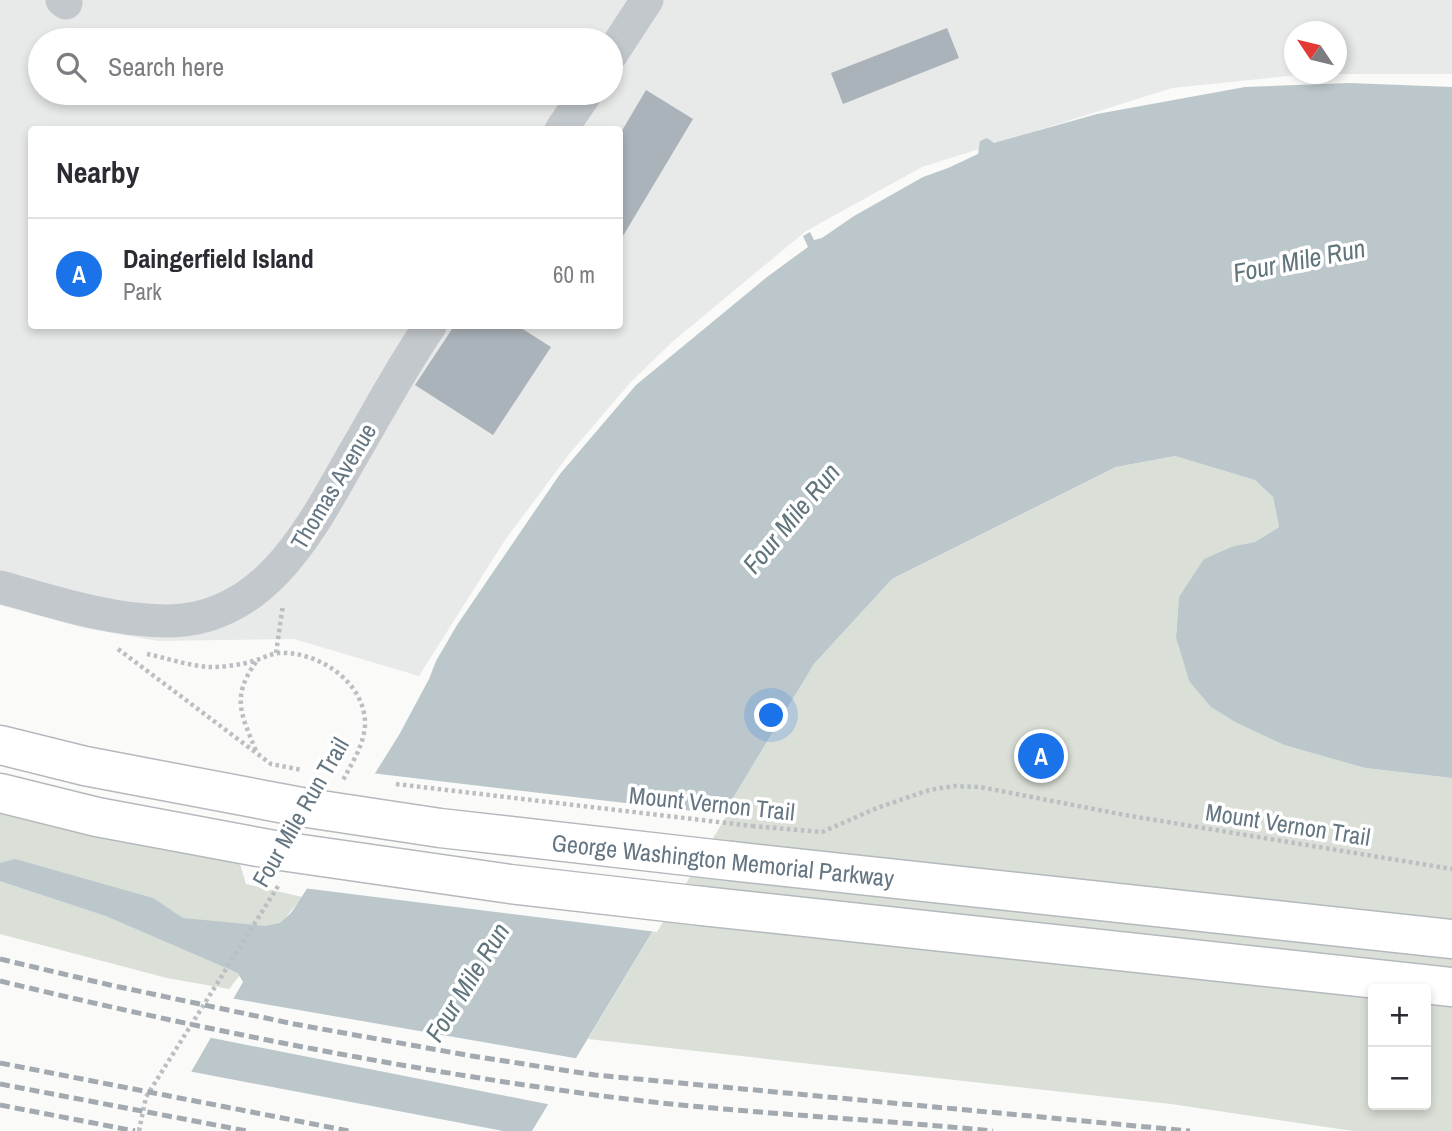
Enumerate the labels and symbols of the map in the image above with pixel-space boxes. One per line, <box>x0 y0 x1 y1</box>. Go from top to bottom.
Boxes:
north arrow <box>1284 21 1347 84</box>
water label: Four Mile Run <box>1230 230 1368 290</box>
street label: Thomas Avenue <box>283 417 383 555</box>
water label: Four Mile Run <box>734 455 848 581</box>
your location <box>754 698 788 732</box>
pin: A <box>1018 730 1064 782</box>
street label: Four Mile Run Trail <box>244 731 356 893</box>
street label: Mount Vernon Trail <box>628 778 796 828</box>
street label: Mount Vernon Trail <box>1203 795 1373 853</box>
street label: George Washington Memorial Parkway <box>550 826 896 894</box>
water label: Four Mile Run <box>417 916 517 1048</box>

